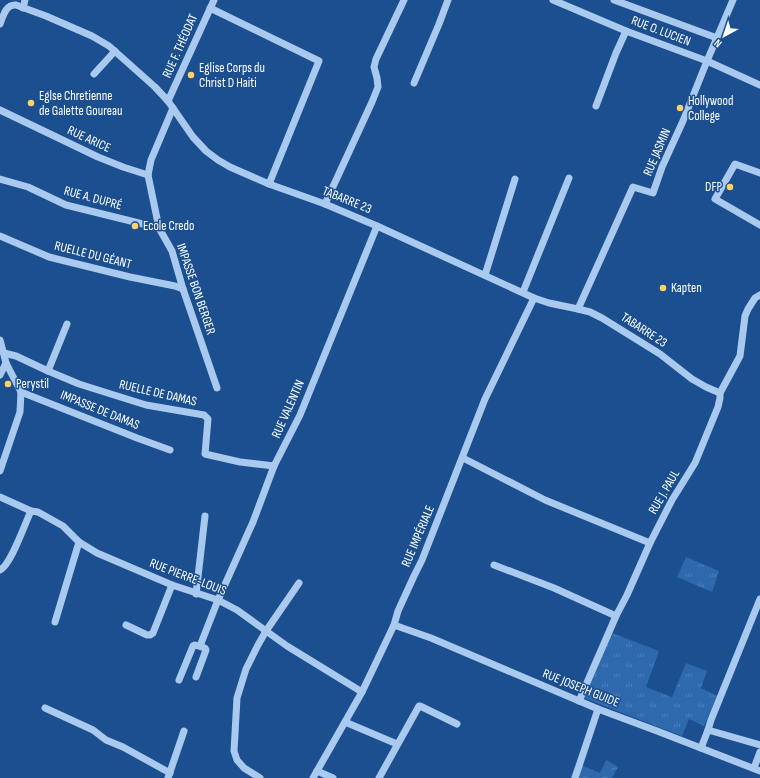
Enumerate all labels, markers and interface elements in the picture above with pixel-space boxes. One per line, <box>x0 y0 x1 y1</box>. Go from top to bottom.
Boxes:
street label: RUE F. THÉODAT <box>159 12 201 80</box>
street label: RUE O. LUCIEN <box>629 12 693 50</box>
north arrow <box>704 16 744 56</box>
text: N <box>711 36 724 50</box>
place label: Eglise Corps du Christ D Haiti <box>199 60 265 91</box>
marker: Eglise Corps du Christ D Haiti <box>186 70 196 80</box>
place label: Eglse Chretienne de Galette Goureau <box>39 88 122 119</box>
place label: Hollywood College <box>688 93 733 124</box>
marker: Eglse Chretienne de Galette Goureau <box>26 98 36 108</box>
marker: Hollywood College <box>675 103 685 113</box>
street label: RUE ARICE <box>65 122 113 156</box>
street label: RUE JASMIN <box>640 126 674 178</box>
place label: DFP <box>705 179 723 195</box>
marker: DFP <box>725 182 735 192</box>
street label: RUE A. DUPRÉ <box>62 183 124 213</box>
street label: TABARRE 23 <box>320 183 374 217</box>
place label: Ecole Credo <box>143 218 194 234</box>
marker: Ecole Credo <box>130 221 140 231</box>
street label: RUELLE DU GÉANT <box>53 238 133 272</box>
street label: IMPASSE BON BERGER <box>173 241 219 337</box>
place label: Kapten <box>671 280 702 296</box>
marker: Kapten <box>658 283 668 293</box>
street label: TABARRE 23 <box>618 309 670 351</box>
place label: Perystil <box>16 376 49 392</box>
street label: RUELLE DE DAMAS <box>118 376 199 410</box>
street label: RUE VALENTIN <box>268 377 308 441</box>
marker: Perystil <box>3 379 13 389</box>
street label: IMPASSE DE DAMAS <box>58 387 142 433</box>
street label: RUE J. PAUL <box>645 467 683 517</box>
street label: RUE IMPÉRIALE <box>398 503 438 569</box>
street label: RUE PIERRE-LOUIS <box>147 555 229 599</box>
street label: RUE JOSEPH GUIDE <box>540 665 622 711</box>

